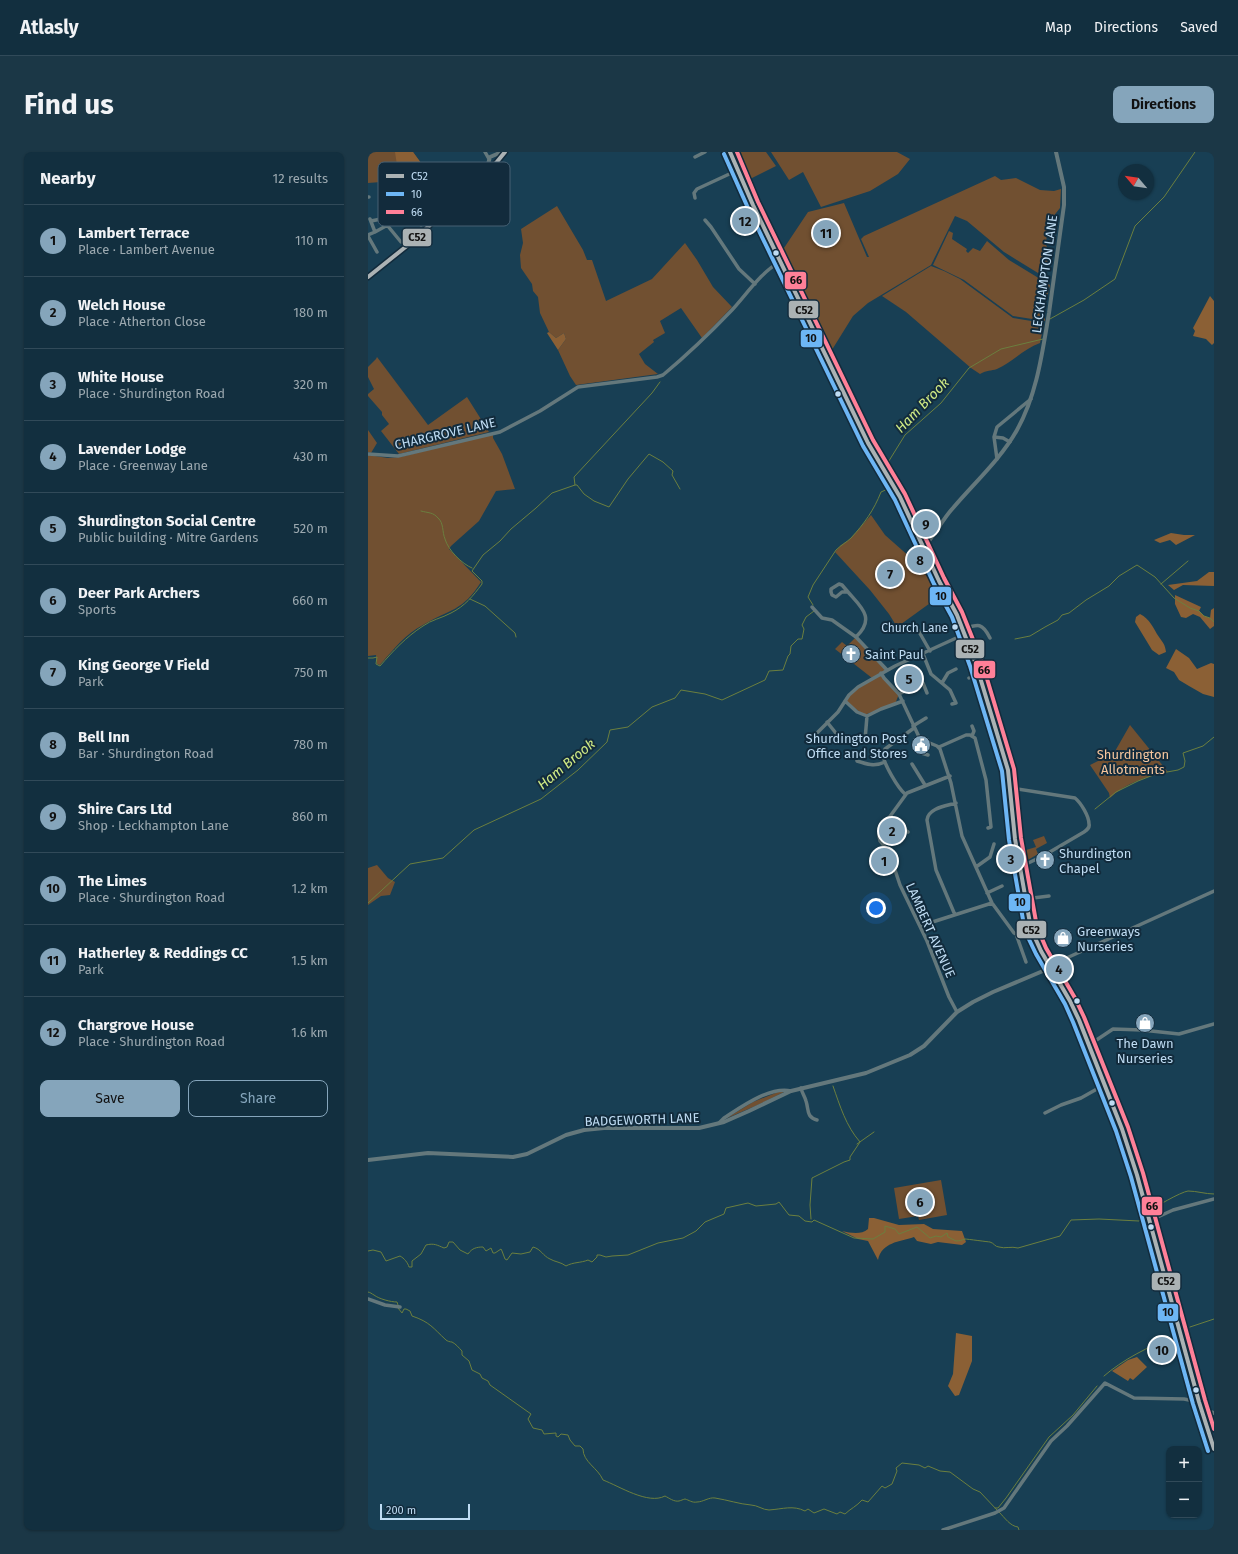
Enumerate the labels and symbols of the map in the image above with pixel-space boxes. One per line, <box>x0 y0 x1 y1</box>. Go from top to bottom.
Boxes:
legend <box>378 162 510 226</box>
north arrow <box>1118 164 1154 200</box>
text: C52 <box>411 170 428 183</box>
text: 10 <box>411 188 422 201</box>
text: 66 <box>411 206 423 219</box>
pin: 12 <box>732 206 758 236</box>
street label: LECKHAMPTON LANE <box>1029 214 1060 334</box>
pin: 11 <box>813 218 839 248</box>
line badge: C52 <box>402 228 432 247</box>
text: C52 <box>408 231 426 244</box>
unlabelled marker <box>771 248 781 258</box>
line badge: 66 <box>784 271 807 290</box>
text: 66 <box>790 274 802 287</box>
line badge: C52 <box>788 300 819 319</box>
text: C52 <box>795 304 813 317</box>
line badge: 10 <box>800 329 823 348</box>
text: 10 <box>805 332 817 345</box>
water label: Ham Brook <box>892 374 953 436</box>
unlabelled marker <box>833 389 843 399</box>
street label: CHARGROVE LANE <box>393 415 497 452</box>
pin: 9 <box>913 509 939 539</box>
pin: 8 <box>907 545 933 575</box>
pin: 7 <box>877 559 903 589</box>
line badge: 10 <box>929 586 952 606</box>
text: 10 <box>935 590 947 603</box>
place label: Church Lane <box>881 621 948 635</box>
marker: Church Lane <box>950 622 960 632</box>
line badge: C52 <box>955 639 985 659</box>
church icon: Saint Paul <box>840 643 862 665</box>
text: C52 <box>961 643 979 656</box>
place label: Saint Paul <box>865 647 924 662</box>
line badge: 66 <box>973 660 996 679</box>
pin: 5 <box>896 664 922 694</box>
text: 66 <box>978 664 990 677</box>
place label: Shurdington Post Office and Stores <box>806 731 907 761</box>
public building icon: Shurdington Post Office and Stores <box>910 734 932 756</box>
water label: Ham Brook <box>534 735 599 793</box>
park label: Shurdington Allotments <box>1097 747 1169 777</box>
pin: 2 <box>879 816 905 846</box>
pin: 3 <box>998 844 1024 874</box>
pin: 1 <box>871 846 897 876</box>
place label: Shurdington Chapel <box>1059 846 1131 876</box>
church icon: Shurdington Chapel <box>1034 849 1056 871</box>
street label: LAMBERT AVENUE <box>903 880 958 980</box>
line badge: 10 <box>1008 893 1031 912</box>
text: 10 <box>1014 896 1026 909</box>
your location <box>866 898 886 918</box>
line badge: C52 <box>1016 920 1047 939</box>
text: C52 <box>1022 924 1040 937</box>
place label: Greenways Nurseries <box>1077 924 1140 954</box>
shop icon: Greenways Nurseries <box>1052 927 1074 949</box>
pin: 4 <box>1046 954 1072 984</box>
unlabelled marker <box>1072 996 1082 1006</box>
shop icon: The Dawn Nurseries <box>1134 1012 1156 1034</box>
place label: The Dawn Nurseries <box>1116 1036 1174 1066</box>
unlabelled marker <box>1107 1098 1117 1108</box>
street label: BADGEWORTH LANE <box>584 1110 700 1129</box>
pin: 6 <box>907 1187 933 1217</box>
line badge: 66 <box>1141 1196 1163 1216</box>
text: 66 <box>1146 1200 1158 1213</box>
unlabelled marker <box>1146 1222 1156 1232</box>
line badge: C52 <box>1151 1272 1181 1291</box>
text: C52 <box>1157 1275 1175 1288</box>
line badge: 10 <box>1157 1303 1179 1322</box>
text: 10 <box>1162 1306 1174 1319</box>
pin: 10 <box>1149 1335 1175 1365</box>
unlabelled marker <box>1191 1385 1201 1395</box>
scale bar <box>380 1502 470 1521</box>

